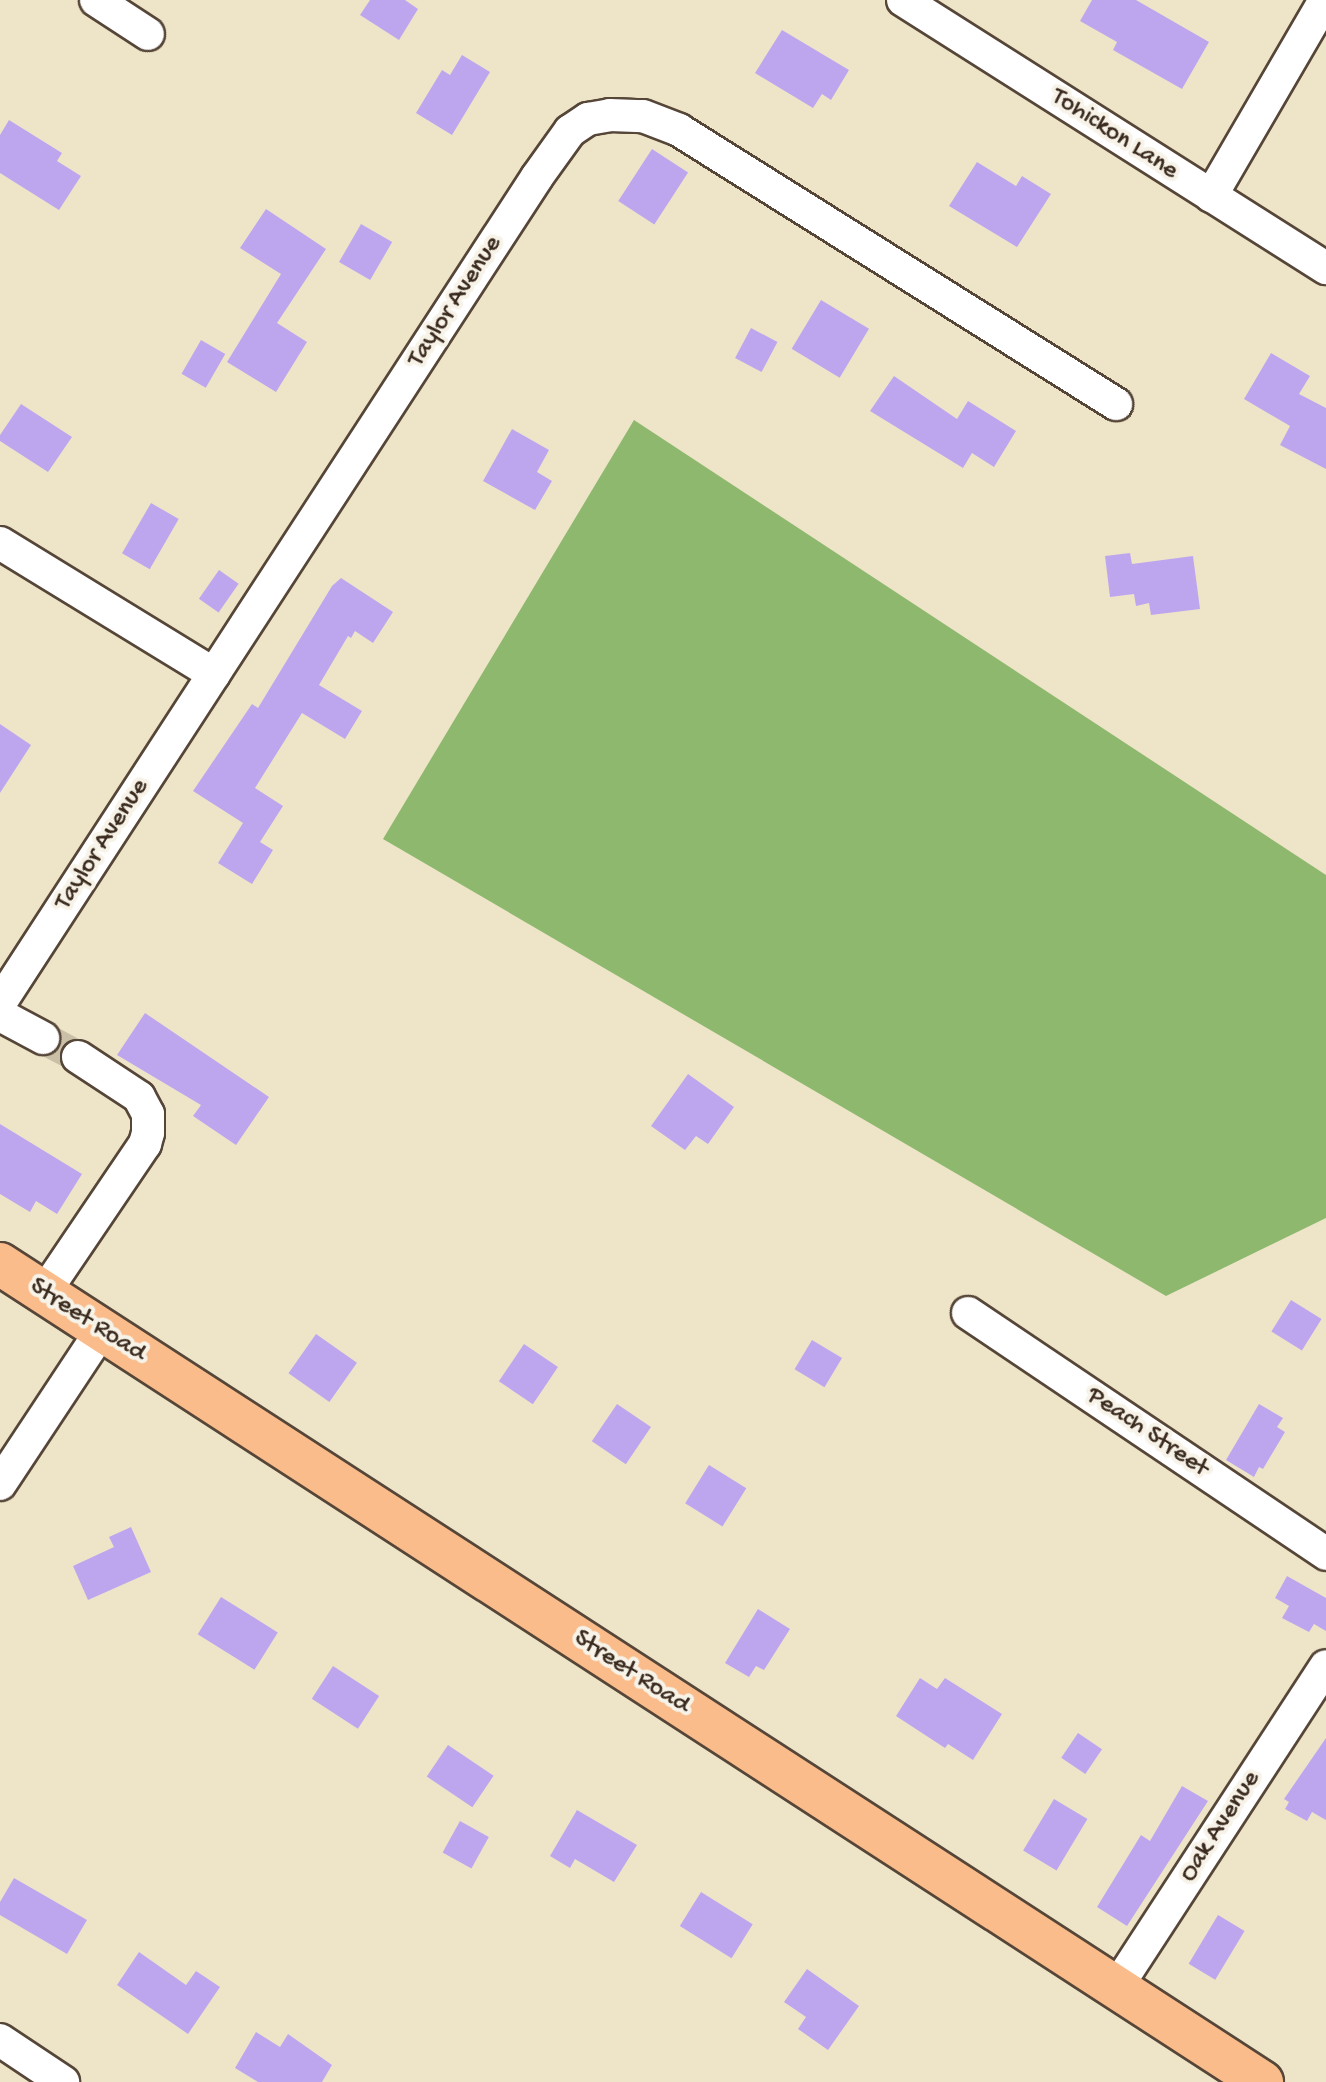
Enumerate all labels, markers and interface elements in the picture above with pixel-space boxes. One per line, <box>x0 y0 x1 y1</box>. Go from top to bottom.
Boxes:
street label: Tohickon Lane <box>1045 82 1183 188</box>
street label: Taylor Avenue <box>402 231 510 373</box>
street label: Taylor Avenue <box>49 774 157 916</box>
street label: Street Road <box>23 1272 151 1370</box>
street label: Peach Street <box>1080 1381 1214 1485</box>
street label: Street Road <box>567 1624 695 1722</box>
street label: Oak Avenue <box>1174 1766 1268 1888</box>

